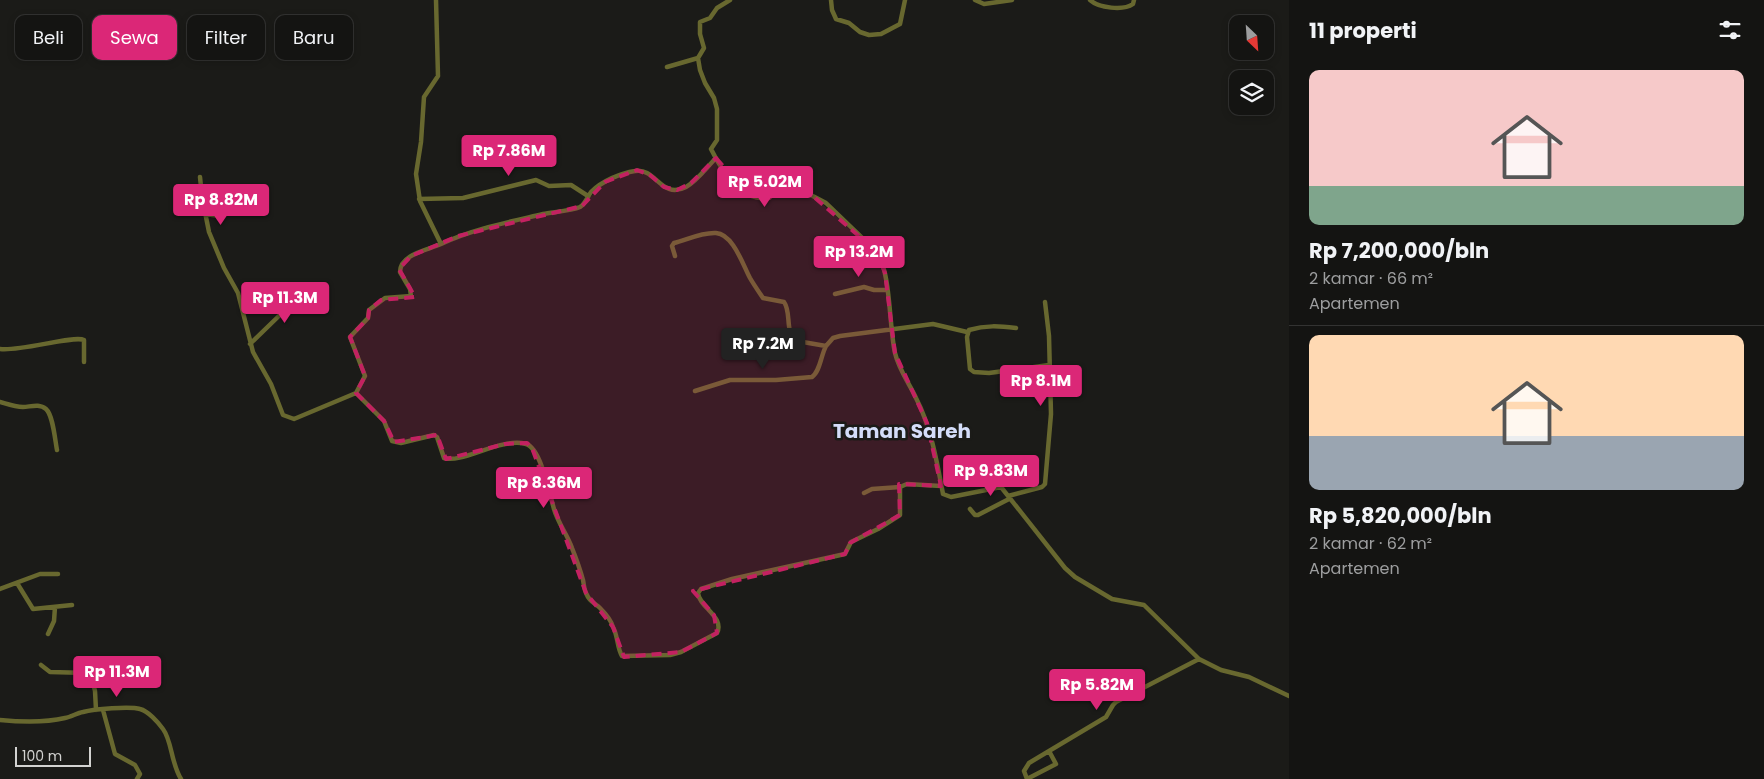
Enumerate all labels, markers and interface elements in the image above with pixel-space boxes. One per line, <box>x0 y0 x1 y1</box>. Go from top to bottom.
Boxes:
chip: Beli <box>15 15 82 60</box>
chip: Sewa <box>92 15 177 60</box>
chip: Filter <box>187 15 265 60</box>
chip: Baru <box>275 15 353 60</box>
north arrow <box>1229 15 1274 60</box>
map controls <box>1229 15 1274 115</box>
text: 11 properti <box>1309 16 1417 45</box>
icon: filters <box>1716 16 1744 44</box>
button: layers <box>1229 70 1274 115</box>
icon: home <box>1482 102 1572 192</box>
pin: Rp 7.86M <box>457 134 561 177</box>
text: Rp 7.86M <box>472 139 546 162</box>
pin: Rp 5.02M <box>713 166 817 208</box>
text: Rp 5.02M <box>728 170 802 193</box>
pin: Rp 8.82M <box>169 184 273 226</box>
text: Rp 8.82M <box>184 188 258 211</box>
pin: Rp 13.2M <box>807 236 911 278</box>
text: Rp 7,200,000/bln <box>1309 236 1489 265</box>
text: Rp 13.2M <box>825 240 893 263</box>
text: 2 kamar · 66 m² <box>1309 267 1433 290</box>
pin: Rp 11.3M <box>233 282 337 324</box>
text: Rp 11.3M <box>252 286 318 309</box>
text: Apartemen <box>1309 292 1400 315</box>
pin: Rp 7.2M <box>717 328 809 370</box>
text: Rp 7.2M <box>732 332 794 355</box>
pin: Rp 8.1M <box>995 364 1087 407</box>
icon: home <box>1482 368 1572 458</box>
text: Rp 8.1M <box>1011 369 1071 392</box>
district label: Taman Sareh <box>833 417 971 445</box>
pin: Rp 9.83M <box>939 454 1043 497</box>
text: Rp 9.83M <box>954 459 1028 482</box>
pin: Rp 8.36M <box>492 466 596 509</box>
text: Rp 8.36M <box>507 471 581 494</box>
text: Rp 5,820,000/bln <box>1309 501 1492 530</box>
text: 2 kamar · 62 m² <box>1309 532 1432 555</box>
text: Apartemen <box>1309 557 1400 580</box>
pin: Rp 11.3M <box>65 656 169 698</box>
text: Rp 11.3M <box>84 660 150 683</box>
pin: Rp 5.82M <box>1045 668 1149 711</box>
text: Rp 5.82M <box>1060 673 1134 696</box>
scale bar <box>15 744 91 767</box>
text: 100 m <box>22 746 62 766</box>

